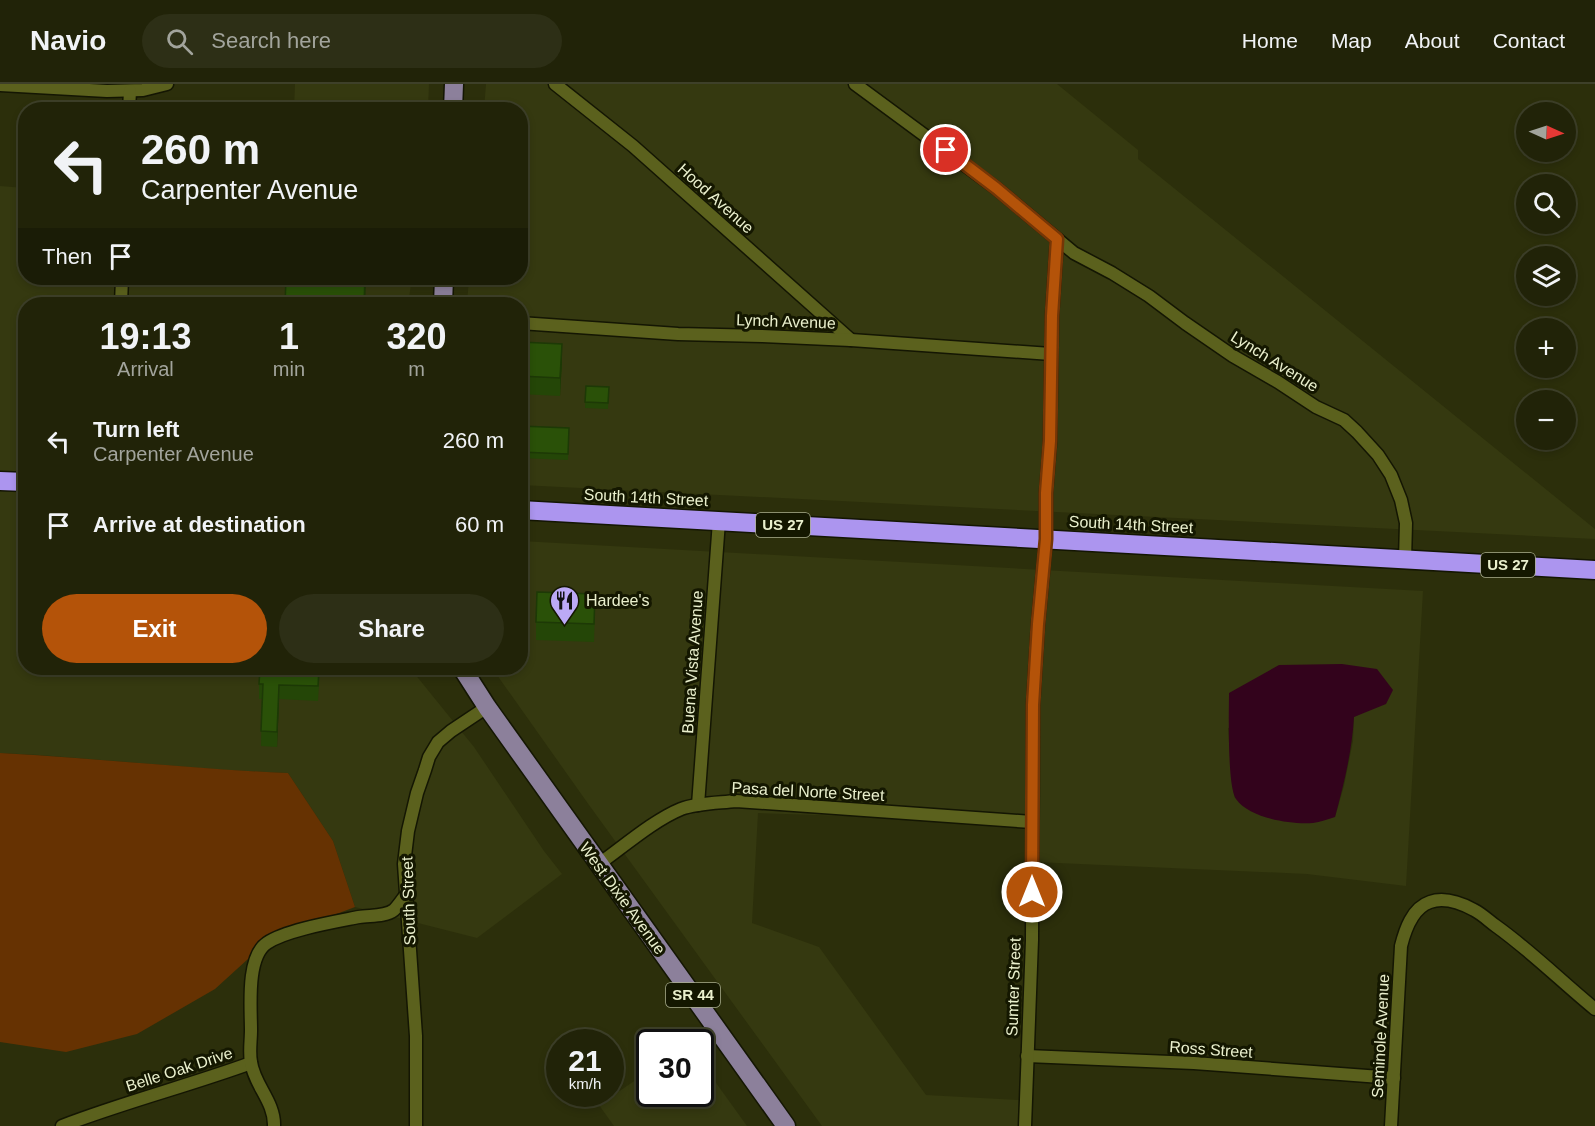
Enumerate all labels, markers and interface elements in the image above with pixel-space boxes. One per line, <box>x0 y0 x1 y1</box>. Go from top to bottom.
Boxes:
search box <box>142 14 562 68</box>
text: Navio <box>30 25 106 56</box>
icon: search <box>163 25 196 58</box>
text: Search here <box>211 28 331 53</box>
text: Home <box>1242 29 1298 52</box>
text: Map <box>1331 29 1372 52</box>
text: About <box>1405 29 1460 52</box>
text: Contact <box>1493 29 1565 52</box>
north arrow <box>1516 102 1576 162</box>
map controls <box>1516 102 1576 450</box>
pin <box>920 124 971 175</box>
icon: left <box>42 126 120 204</box>
text: 260 m <box>141 126 260 173</box>
icon: arrive <box>929 133 962 166</box>
street label: Hood Avenue <box>674 160 757 237</box>
button: search <box>1516 174 1576 234</box>
text: Carpenter Avenue <box>141 175 358 205</box>
icon: arrive <box>104 240 137 273</box>
text: Then <box>42 244 92 269</box>
button: layers <box>1516 246 1576 306</box>
street label: Lynch Avenue <box>736 311 836 332</box>
text: 19:13 <box>99 316 191 357</box>
text: 1 <box>279 316 299 357</box>
text: 320 <box>386 316 447 357</box>
button: + <box>1516 318 1576 378</box>
street label: Lynch Avenue <box>1228 328 1322 395</box>
text: Arrival <box>117 358 174 380</box>
text: min <box>273 358 305 380</box>
text: m <box>408 358 425 380</box>
button: − <box>1516 390 1576 450</box>
text: Turn left <box>93 417 179 442</box>
icon: left <box>42 425 75 458</box>
text: 260 m <box>443 428 504 453</box>
text: Carpenter Avenue <box>93 443 254 465</box>
street label: South 14th Street <box>583 486 709 509</box>
icon: arrive <box>42 509 75 542</box>
text: Arrive at destination <box>93 512 306 537</box>
text: 60 m <box>455 512 504 537</box>
road number: US 27 <box>756 513 810 537</box>
street label: South 14th Street <box>1068 513 1194 536</box>
road number: US 27 <box>1481 553 1535 577</box>
restaurant icon: Hardee's <box>549 584 581 626</box>
street label: Buena Vista Avenue <box>679 590 706 734</box>
place label: Hardee's <box>586 592 650 609</box>
button: Exit <box>42 594 267 663</box>
button: Share <box>279 594 504 663</box>
street label: Pasa del Norte Street <box>731 779 885 804</box>
street label: West Dixie Avenue <box>576 839 669 957</box>
street label: South Street <box>398 856 419 946</box>
position arrow <box>1000 860 1064 924</box>
street label: Sumter Street <box>1003 937 1024 1037</box>
street label: Seminole Avenue <box>1369 973 1392 1099</box>
road number: SR 44 <box>666 983 720 1007</box>
speed limit sign: 30 <box>636 1029 714 1107</box>
street label: Ross Street <box>1169 1038 1254 1061</box>
street label: Belle Oak Drive <box>124 1044 235 1095</box>
text: 21 <box>568 1044 602 1077</box>
text: km/h <box>569 1075 601 1092</box>

